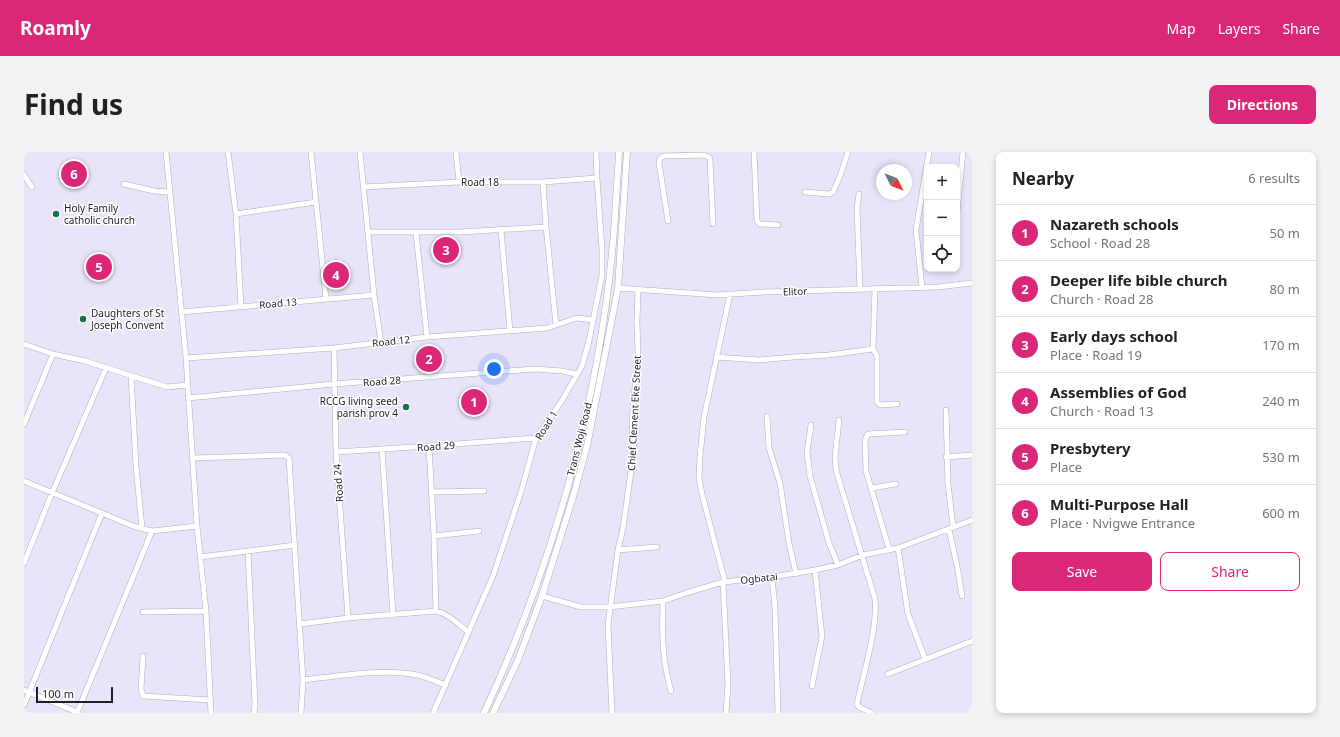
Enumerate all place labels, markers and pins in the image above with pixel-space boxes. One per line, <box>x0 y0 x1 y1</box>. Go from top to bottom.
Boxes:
pin: 6 <box>61 159 87 189</box>
place label: Holy Family catholic church <box>64 201 135 227</box>
marker: Holy Family catholic church <box>51 209 61 219</box>
pin: 3 <box>433 235 459 265</box>
pin: 5 <box>86 252 112 282</box>
pin: 4 <box>323 260 349 290</box>
place label: Daughters of St Joseph Convent <box>90 306 165 332</box>
marker: Daughters of St Joseph Convent <box>78 314 88 324</box>
pin: 2 <box>416 344 442 374</box>
pin: 1 <box>461 387 487 417</box>
place label: RCCG living seed parish prov 4 <box>320 394 398 420</box>
marker: RCCG living seed parish prov 4 <box>401 402 411 412</box>

